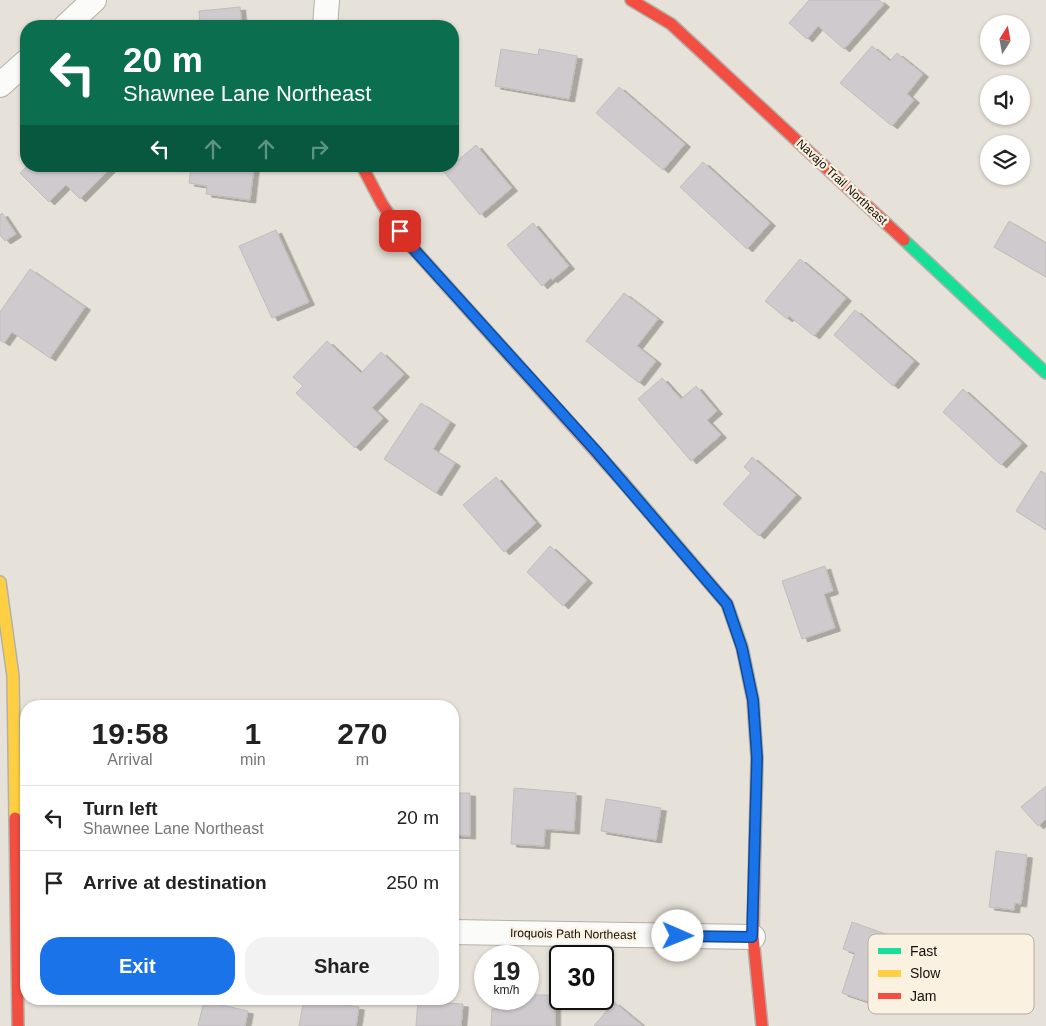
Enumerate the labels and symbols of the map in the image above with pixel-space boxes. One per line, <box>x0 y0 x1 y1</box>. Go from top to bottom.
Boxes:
north arrow <box>980 15 1030 65</box>
street label: Navajo Trail Northeast <box>794 136 891 228</box>
pin <box>379 210 421 252</box>
position arrow <box>651 909 703 961</box>
street label: Iroquois Path Northeast <box>510 926 637 942</box>
legend <box>868 934 1034 1014</box>
text: Fast <box>910 943 937 959</box>
speed limit sign: 30 <box>549 945 614 1010</box>
text: Slow <box>910 965 941 981</box>
text: Jam <box>910 988 936 1004</box>

